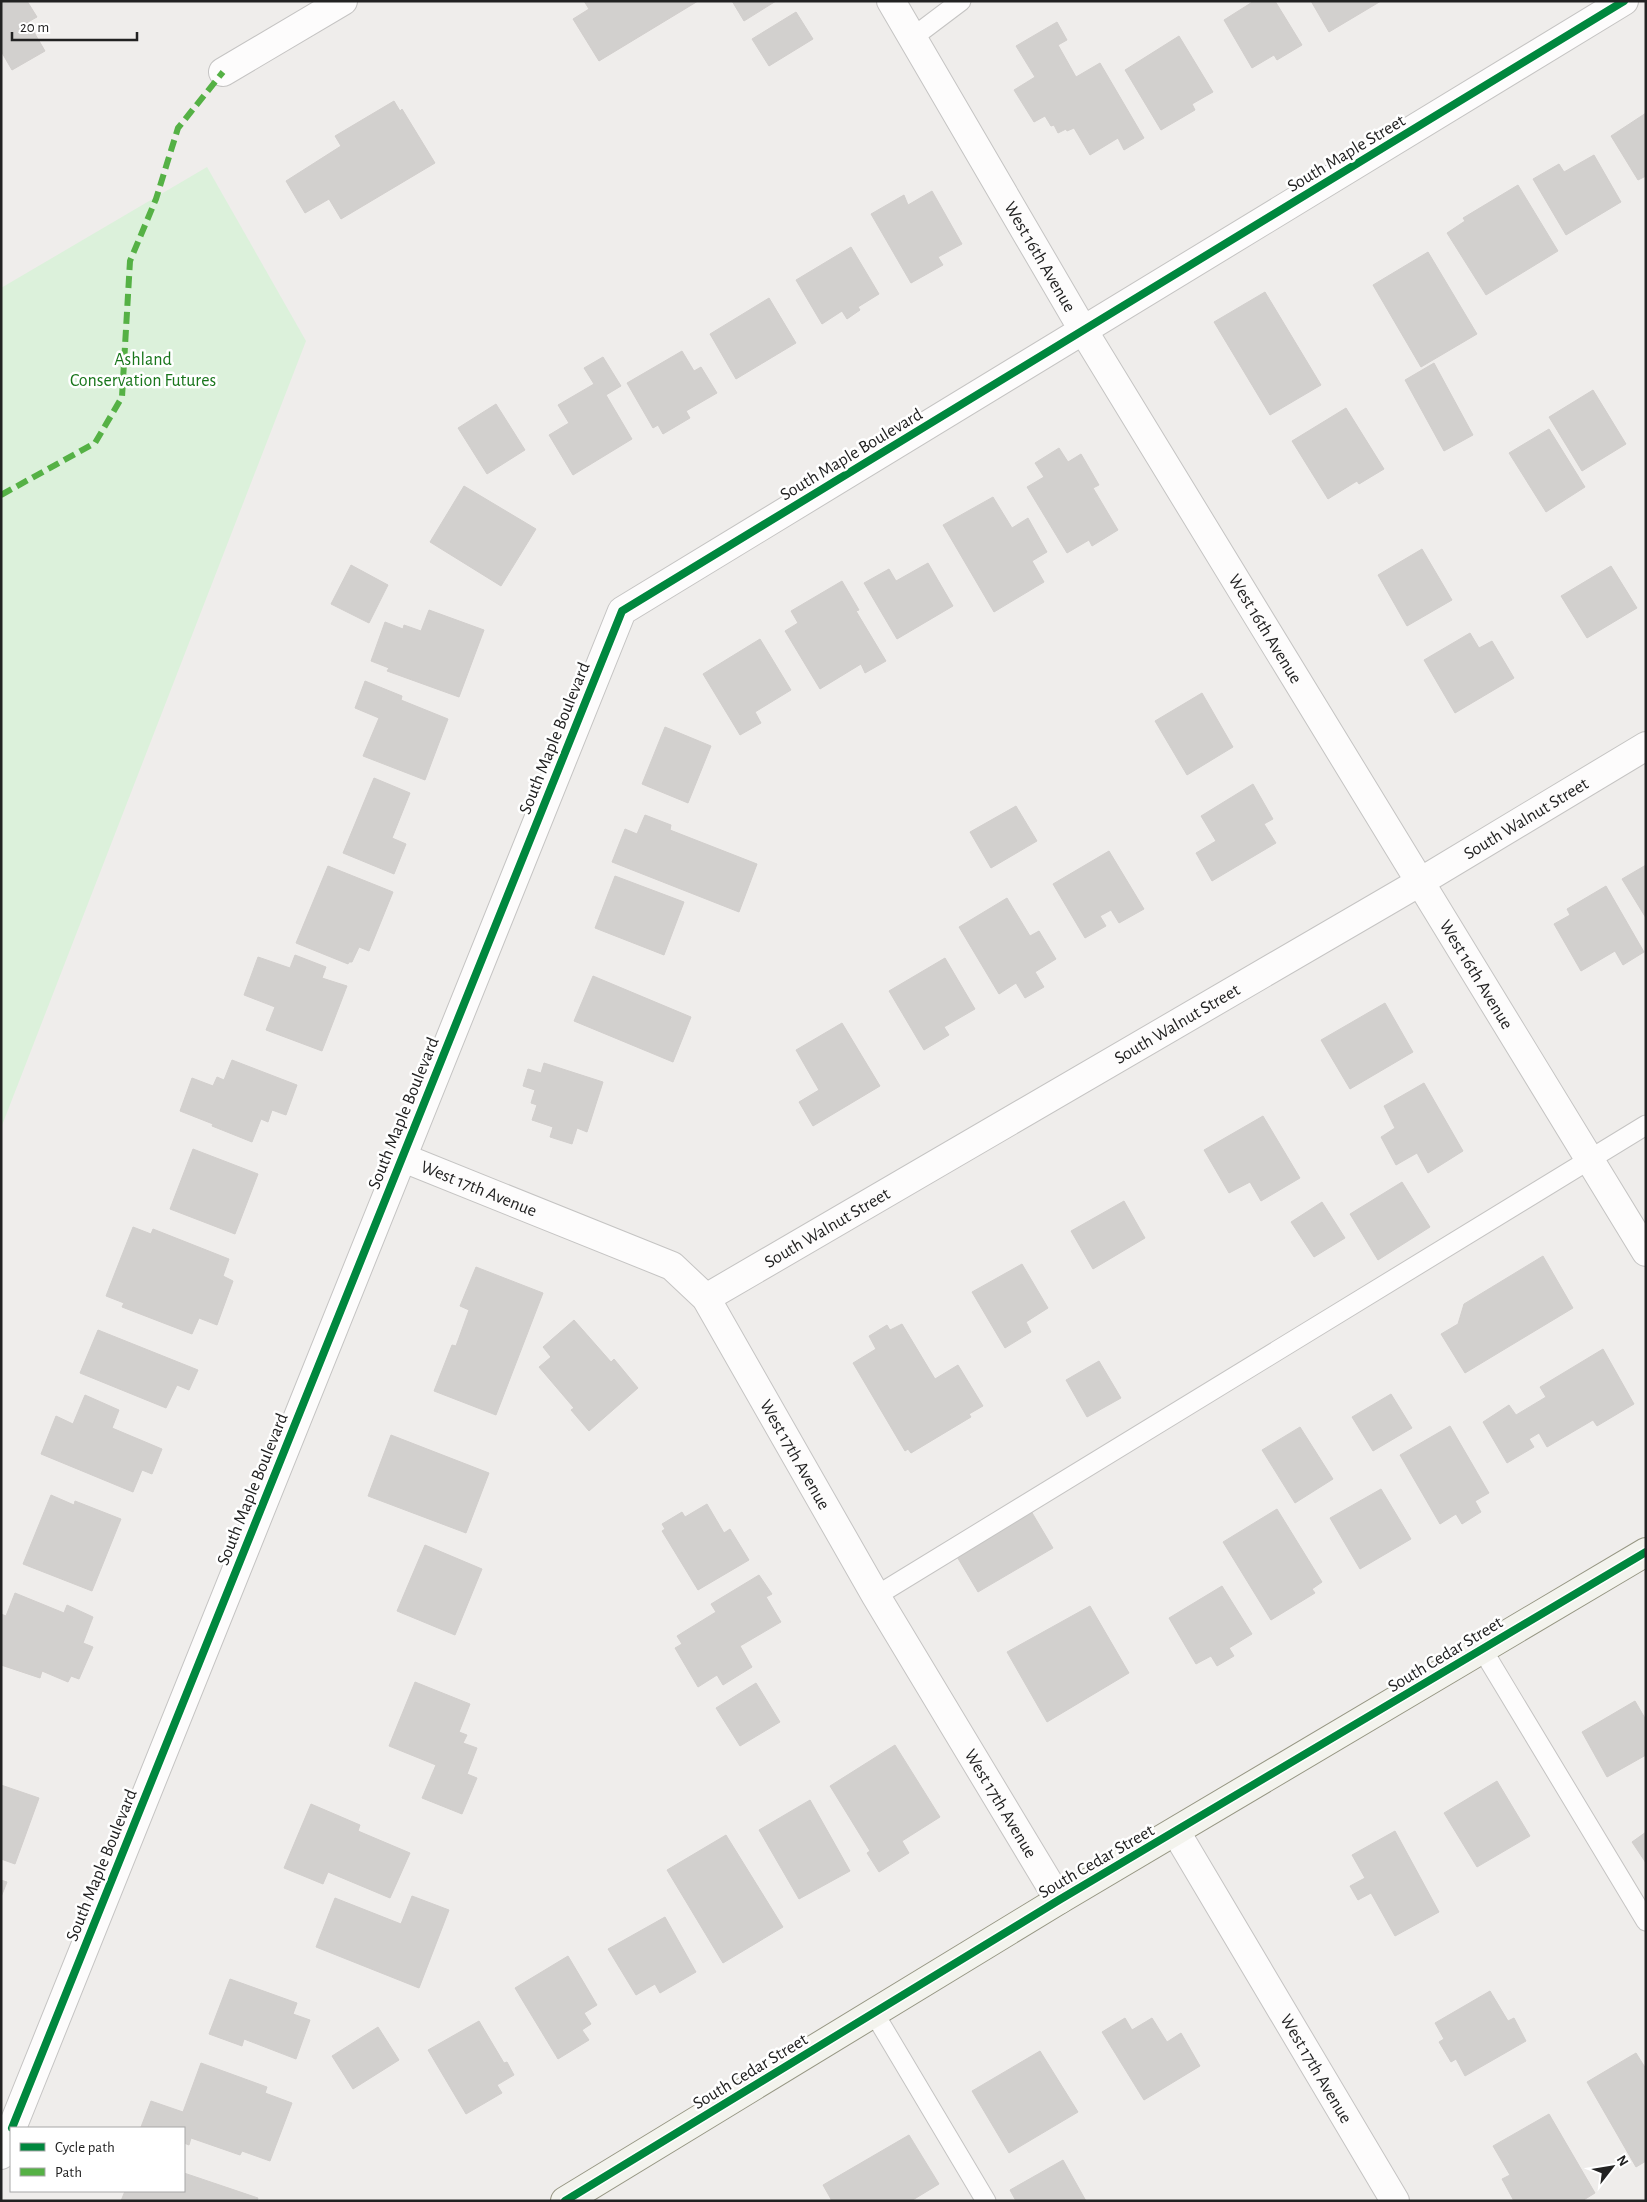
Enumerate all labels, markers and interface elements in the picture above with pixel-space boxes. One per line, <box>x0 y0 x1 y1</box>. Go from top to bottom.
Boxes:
scale bar <box>12 10 138 42</box>
text: 20 m <box>20 20 49 35</box>
street label: South Maple Street <box>1285 112 1409 196</box>
street label: West 16th Avenue <box>1000 199 1078 315</box>
park label: Ashland Conservation Futures <box>70 351 216 390</box>
street label: South Maple Boulevard <box>777 405 926 504</box>
street label: West 16th Avenue <box>1225 572 1305 687</box>
street label: South Maple Boulevard <box>516 660 594 817</box>
street label: South Walnut Street <box>1461 775 1592 863</box>
street label: West 16th Avenue <box>1436 917 1516 1033</box>
street label: South Walnut Street <box>1112 981 1243 1068</box>
street label: South Maple Boulevard <box>365 1035 443 1192</box>
street label: West 17th Avenue <box>418 1158 539 1221</box>
street label: South Walnut Street <box>762 1185 893 1272</box>
street label: West 17th Avenue <box>756 1397 833 1513</box>
street label: South Maple Boulevard <box>214 1411 292 1568</box>
street label: South Cedar Street <box>1385 1613 1506 1696</box>
street label: West 17th Avenue <box>960 1746 1040 1861</box>
street label: South Maple Boulevard <box>63 1787 141 1944</box>
street label: South Cedar Street <box>1036 1821 1158 1902</box>
street label: West 17th Avenue <box>1276 2011 1355 2127</box>
street label: South Cedar Street <box>690 2030 811 2113</box>
legend <box>10 2127 185 2192</box>
text: Cycle path <box>55 2140 115 2155</box>
north arrow <box>1587 2142 1637 2192</box>
text: N <box>1614 2153 1631 2169</box>
text: Path <box>55 2165 82 2180</box>

